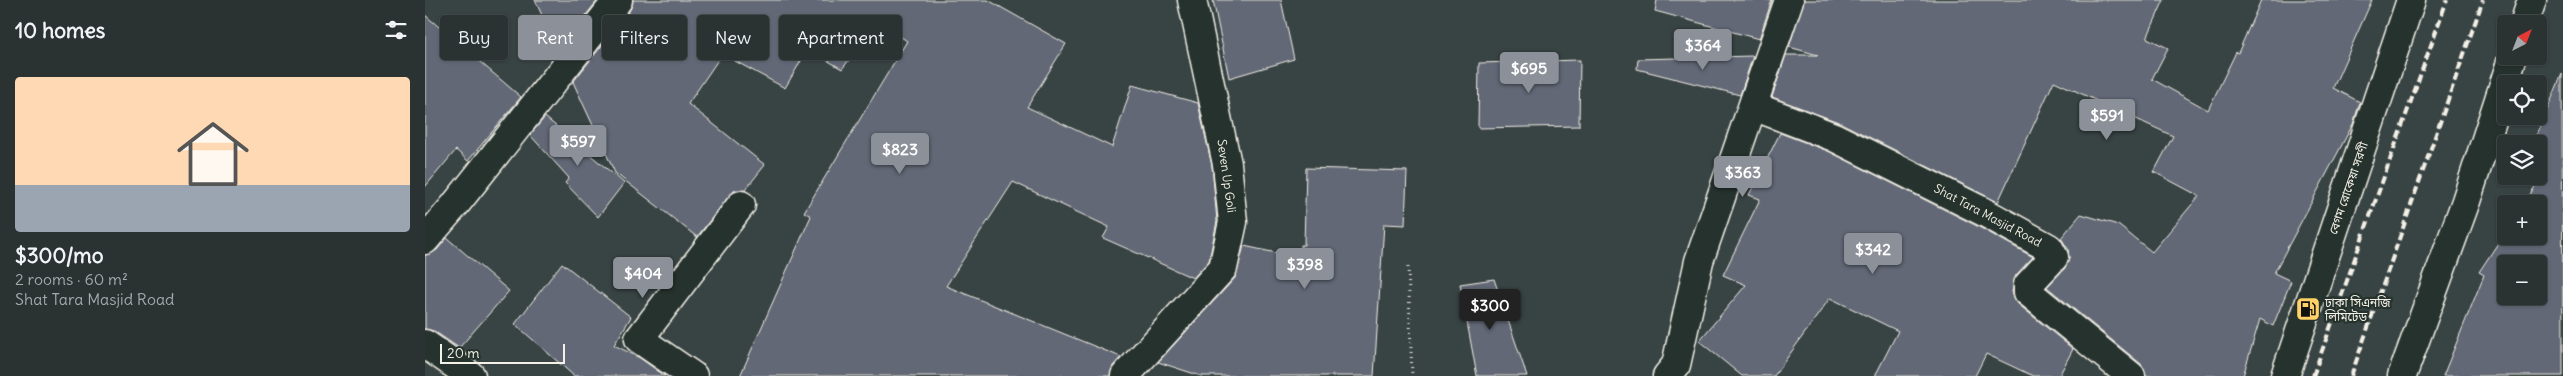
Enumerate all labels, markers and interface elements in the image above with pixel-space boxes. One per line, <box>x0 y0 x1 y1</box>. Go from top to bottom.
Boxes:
chip: Buy <box>440 15 508 60</box>
chip: Rent <box>518 15 592 60</box>
chip: Filters <box>602 15 687 60</box>
chip: New <box>697 15 769 60</box>
chip: Apartment <box>779 15 902 60</box>
north arrow <box>2497 15 2547 65</box>
map controls <box>2497 15 2547 305</box>
icon: filters <box>382 16 410 44</box>
text: 10 homes <box>15 17 105 44</box>
pin: $364 <box>1673 28 1733 71</box>
text: $364 <box>1685 35 1721 55</box>
pin: $695 <box>1499 52 1559 94</box>
text: $695 <box>1511 58 1547 78</box>
button: locate <box>2497 75 2547 125</box>
pin: $591 <box>2077 98 2137 141</box>
text: $591 <box>2090 105 2124 125</box>
icon: home <box>168 109 258 199</box>
pin: $597 <box>548 124 608 167</box>
text: $597 <box>560 131 596 151</box>
pin: $823 <box>870 132 930 175</box>
button: layers <box>2497 135 2547 185</box>
street label: Seven Up Goli <box>1214 138 1240 214</box>
text: $823 <box>882 139 918 159</box>
street label: বেগম রোকেয়া সরণী <box>2325 139 2371 236</box>
pin: $363 <box>1713 156 1773 198</box>
text: $363 <box>1725 162 1761 182</box>
street label: Shat Tara Masjid Road <box>1932 180 2044 250</box>
button: + <box>2497 195 2547 245</box>
pin: $342 <box>1843 232 1903 275</box>
text: $342 <box>1855 239 1891 259</box>
text: $300/mo <box>15 242 104 269</box>
pin: $398 <box>1275 248 1335 290</box>
text: $398 <box>1287 254 1323 274</box>
button: − <box>2497 255 2547 305</box>
pin: $404 <box>613 256 673 299</box>
text: $404 <box>624 263 662 283</box>
text: 2 rooms · 60 m² <box>15 269 128 289</box>
pin: $300 <box>1460 288 1520 331</box>
text: Shat Tara Masjid Road <box>15 289 174 309</box>
text: $300 <box>1470 295 1510 315</box>
place label: ঢাকা সিএনজি লিমিটেড <box>2324 295 2391 324</box>
fuel station icon: ঢাকা সিএনজি লিমিটেড <box>2295 296 2321 322</box>
scale bar <box>440 341 565 364</box>
text: 20 m <box>447 344 480 362</box>

